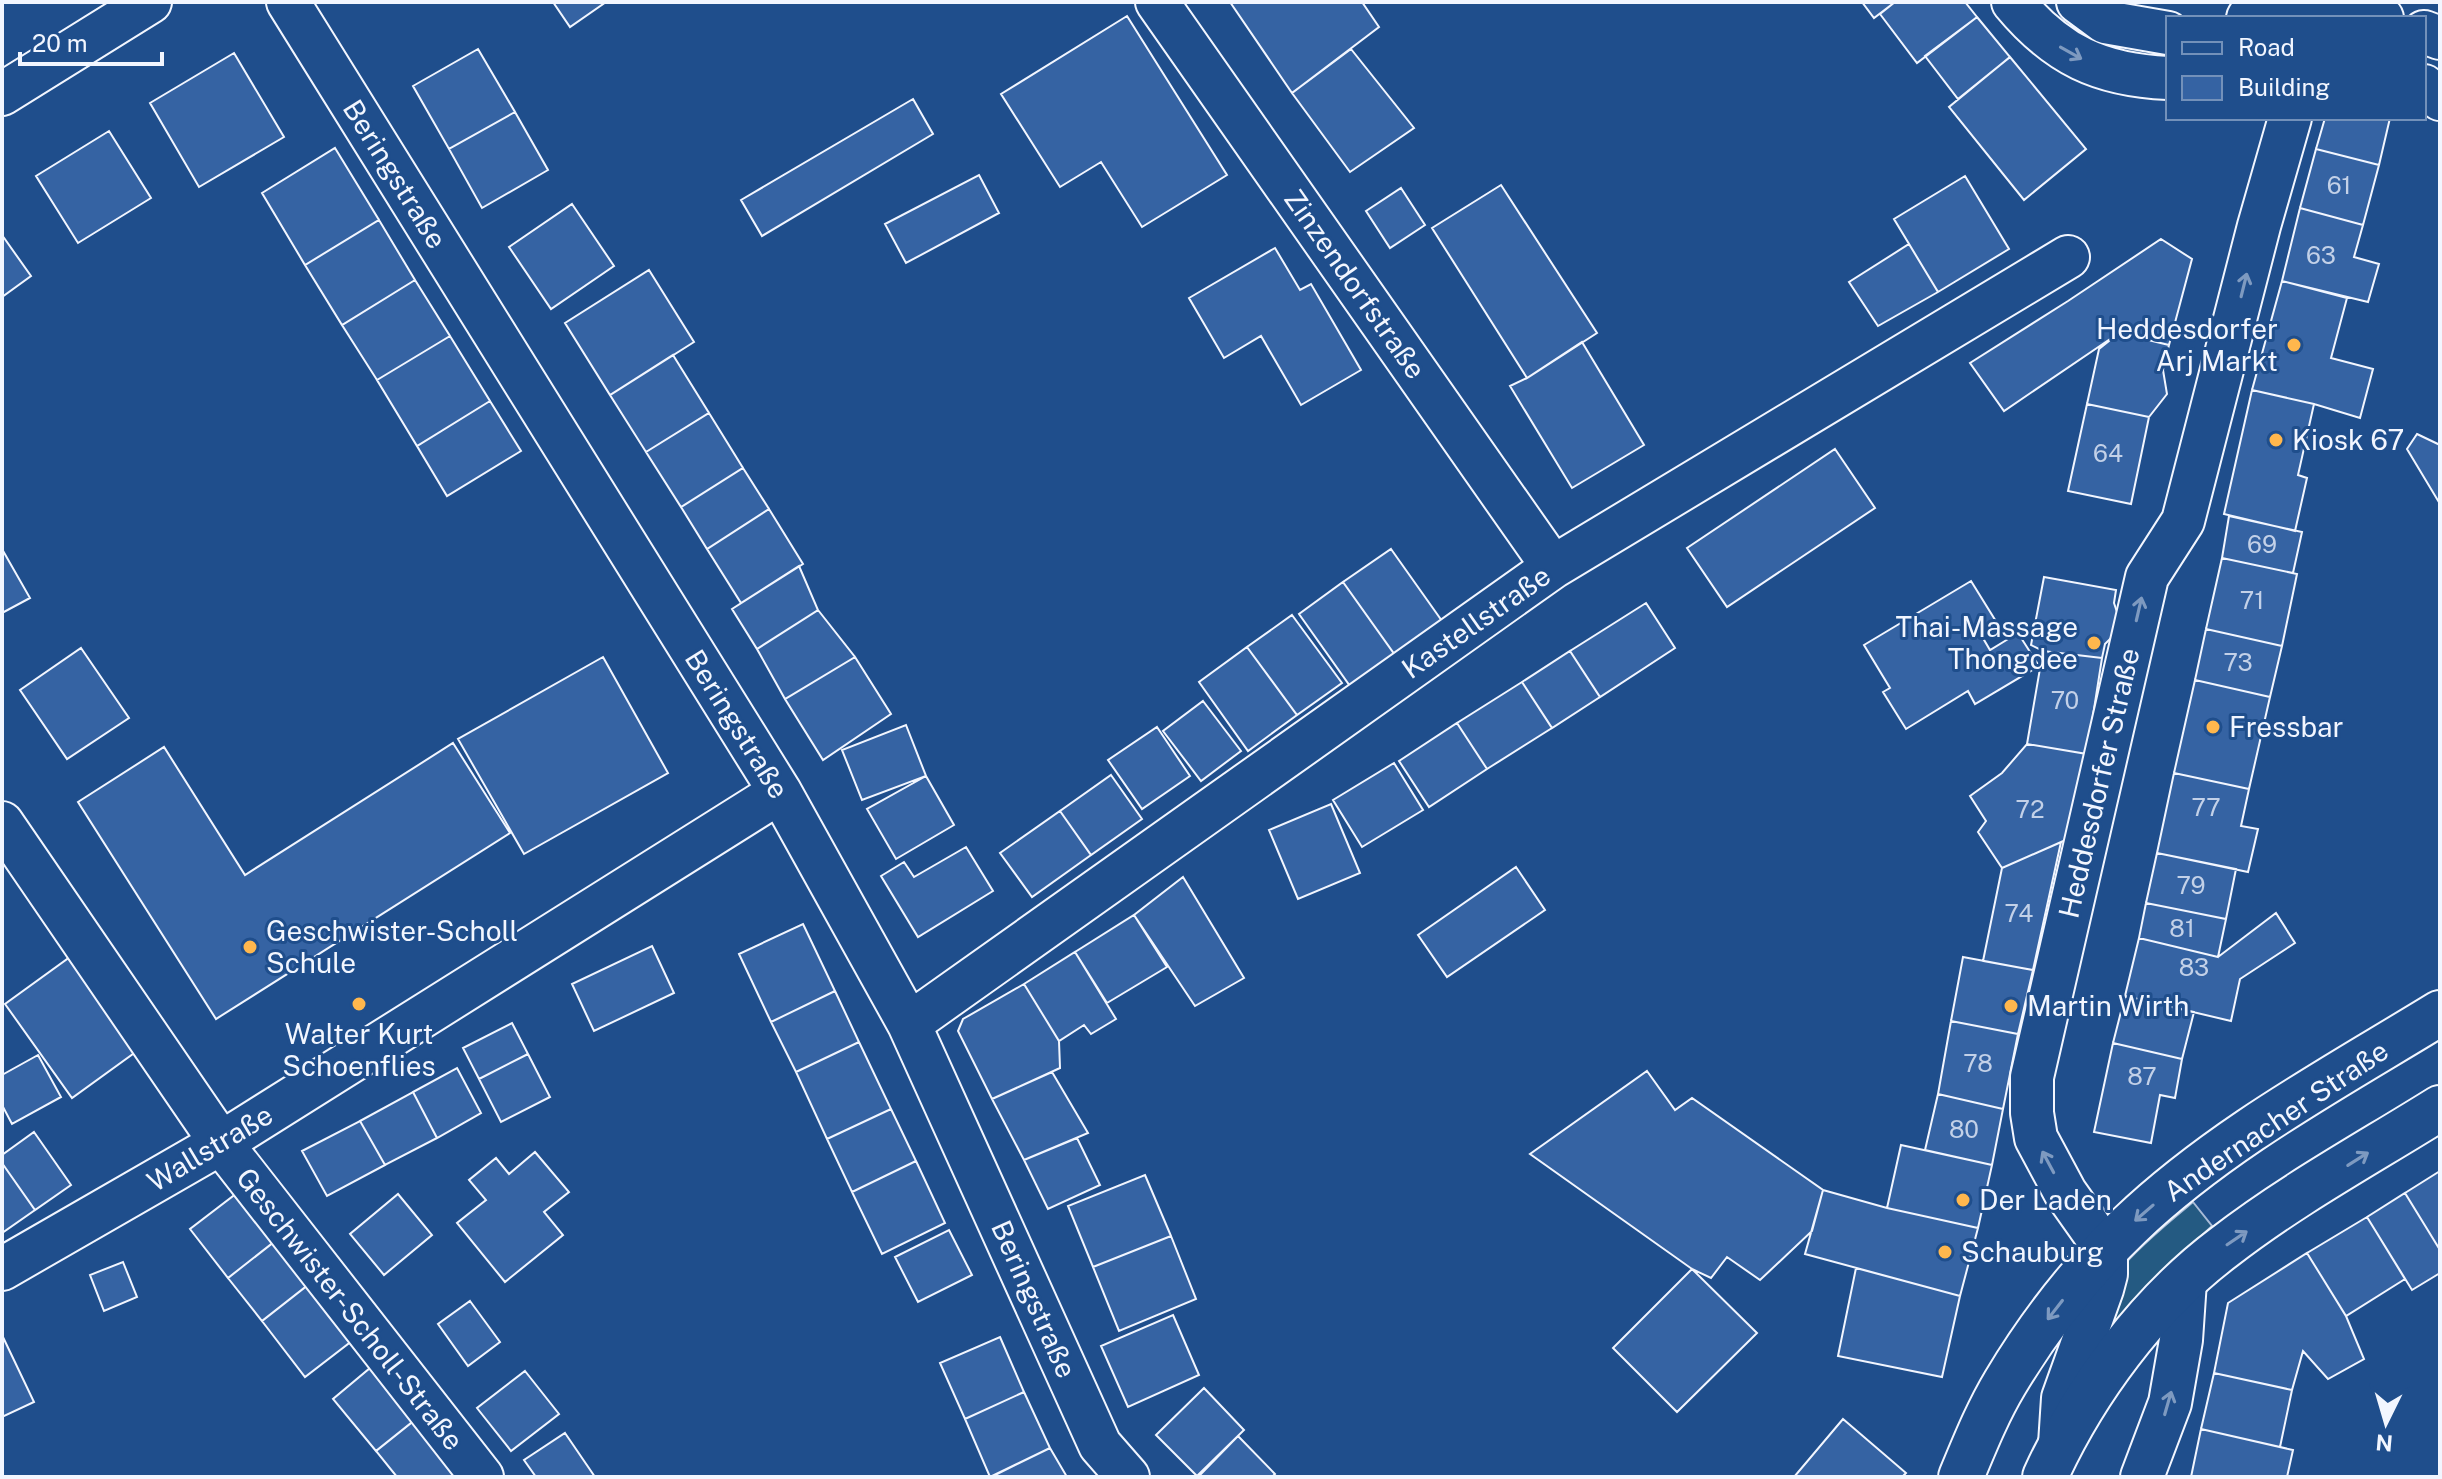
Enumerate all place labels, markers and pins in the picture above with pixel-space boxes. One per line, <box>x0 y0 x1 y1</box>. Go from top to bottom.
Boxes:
place label: Heddesdorfer Arj Markt <box>2096 312 2278 377</box>
marker: Heddesdorfer Arj Markt <box>2285 336 2303 354</box>
place label: Kiosk 67 <box>2292 423 2404 456</box>
marker: Kiosk 67 <box>2267 431 2285 449</box>
place label: Thai-Massage Thongdee <box>1896 610 2078 675</box>
marker: Thai-Massage Thongdee <box>2085 634 2103 652</box>
place label: Fressbar <box>2229 710 2343 743</box>
marker: Fressbar <box>2204 718 2222 736</box>
place label: Geschwister-Scholl Schule <box>266 914 518 979</box>
marker: Geschwister-Scholl Schule <box>241 938 259 956</box>
place label: Martin Wirth <box>2027 989 2189 1022</box>
marker: Walter Kurt Schoenflies <box>350 995 368 1013</box>
marker: Martin Wirth <box>2002 997 2020 1015</box>
place label: Walter Kurt Schoenflies <box>282 1017 436 1082</box>
place label: Der Laden <box>1979 1183 2112 1216</box>
marker: Der Laden <box>1954 1191 1972 1209</box>
place label: Schauburg <box>1961 1235 2104 1268</box>
marker: Schauburg <box>1936 1243 1954 1261</box>

